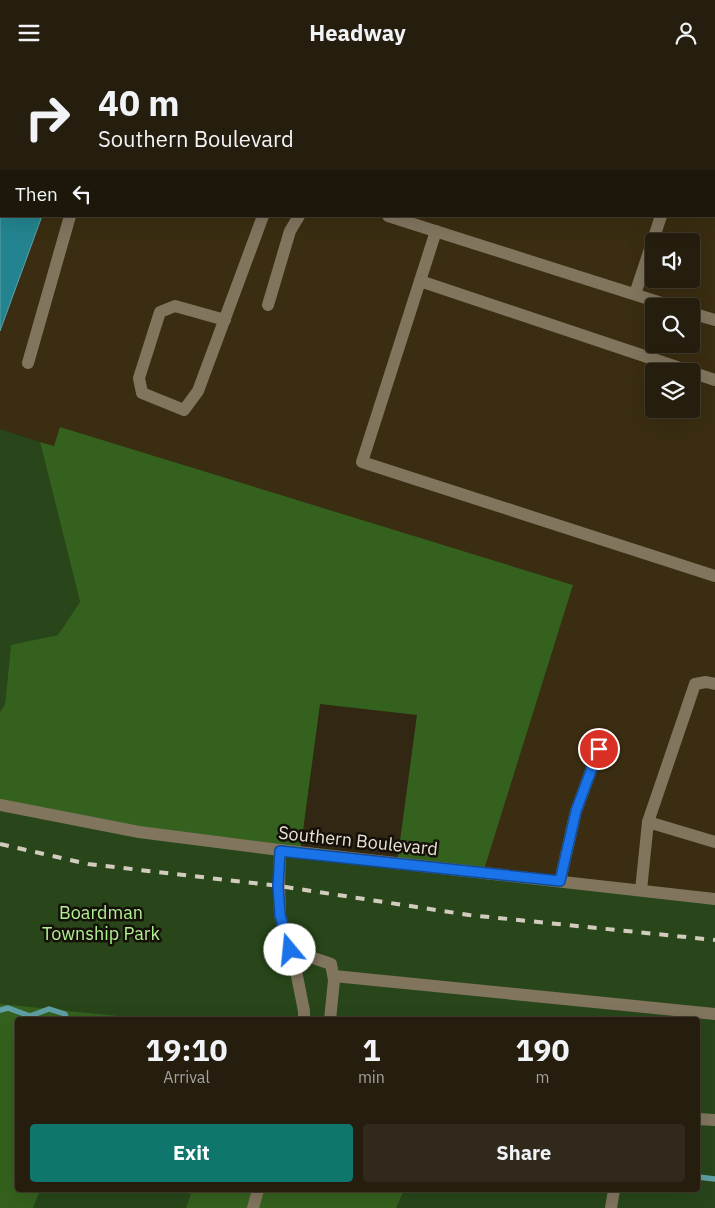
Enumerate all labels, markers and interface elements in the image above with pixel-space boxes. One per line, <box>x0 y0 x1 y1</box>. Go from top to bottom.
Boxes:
text: Headway <box>309 18 406 47</box>
icon: menu <box>15 19 43 47</box>
icon: person <box>672 19 700 47</box>
text: 40 m <box>98 80 180 126</box>
icon: right <box>15 85 80 150</box>
text: Southern Boulevard <box>98 124 294 153</box>
icon: left <box>68 180 96 208</box>
text: Then <box>15 182 58 206</box>
map controls <box>645 233 700 418</box>
button: sound <box>645 233 700 288</box>
button: search <box>645 298 700 353</box>
button: layers <box>645 363 700 418</box>
pin <box>578 728 620 770</box>
icon: arrive <box>585 735 613 763</box>
street label: Southern Boulevard <box>277 821 439 860</box>
park label: Boardman Township Park <box>42 901 160 945</box>
position arrow <box>263 923 315 975</box>
text: 19:10 <box>146 1030 227 1069</box>
text: 1 <box>362 1030 380 1069</box>
text: 190 <box>515 1030 569 1069</box>
text: Arrival <box>163 1067 210 1087</box>
text: min <box>358 1067 385 1087</box>
text: m <box>535 1067 549 1087</box>
button: Exit <box>30 1124 353 1182</box>
button: Share <box>363 1124 685 1182</box>

